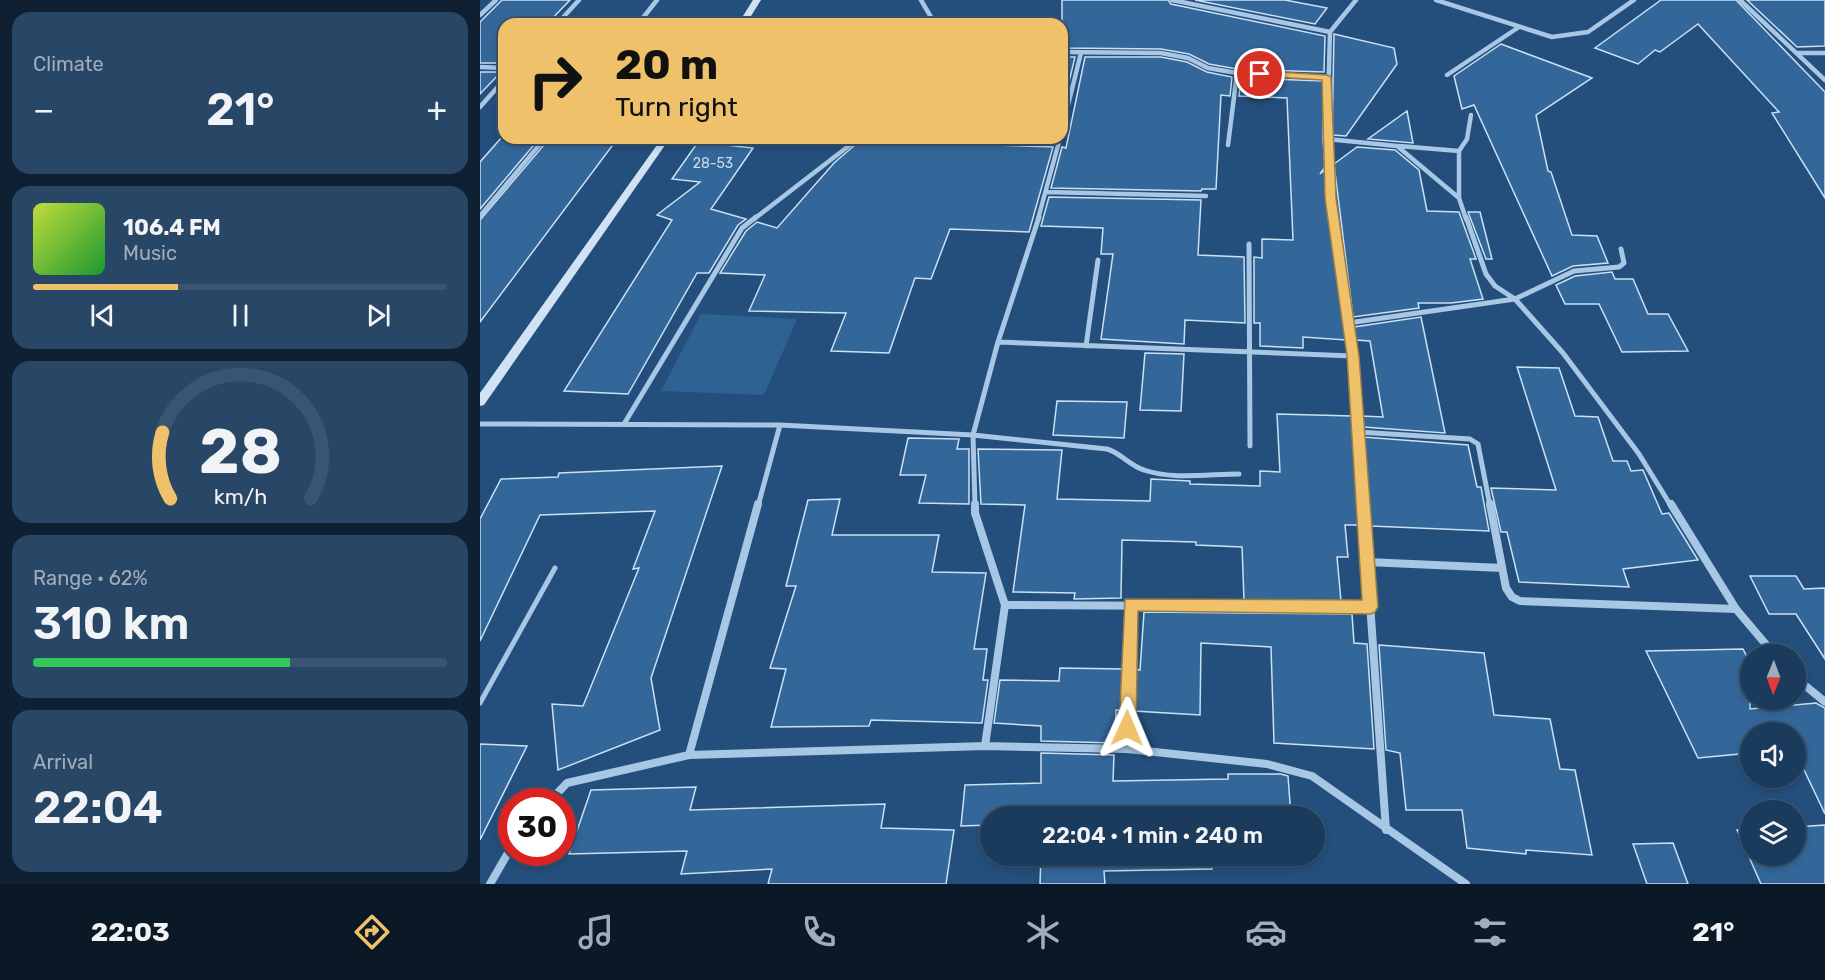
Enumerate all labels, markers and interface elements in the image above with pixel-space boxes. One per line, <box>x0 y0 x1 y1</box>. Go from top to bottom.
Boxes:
text: 20 m <box>615 40 718 90</box>
icon: right <box>516 42 594 120</box>
pin <box>1234 48 1285 99</box>
text: Climate <box>33 52 104 76</box>
icon: arrive <box>1243 57 1276 90</box>
text: 21° <box>206 83 275 136</box>
text: − <box>33 90 54 129</box>
text: + <box>426 90 447 129</box>
text: Turn right <box>615 91 738 123</box>
house number: 28-53 <box>693 155 733 172</box>
text: 106.4 FM <box>123 214 221 241</box>
text: Music <box>123 241 177 265</box>
icon: previous <box>86 299 119 332</box>
icon: pause <box>224 299 257 332</box>
icon: next <box>362 299 395 332</box>
text: 28 <box>199 415 281 489</box>
text: km/h <box>213 484 267 509</box>
text: Range · 62% <box>33 566 148 590</box>
text: 310 km <box>33 597 189 650</box>
north arrow <box>1740 644 1806 710</box>
map controls <box>1740 644 1806 866</box>
position arrow <box>1095 696 1159 760</box>
button: sound <box>1740 722 1806 788</box>
text: Arrival <box>33 750 93 774</box>
text: 22:04 <box>33 781 163 834</box>
speed limit sign: 30 <box>498 788 576 866</box>
button: layers <box>1740 800 1806 866</box>
text: 22:04 · 1 min · 240 m <box>1042 822 1263 849</box>
icon: directions <box>351 911 393 953</box>
icon: music <box>575 911 617 953</box>
icon: phone <box>798 911 840 953</box>
icon: climate <box>1022 911 1064 953</box>
icon: car <box>1245 911 1287 953</box>
icon: filters <box>1469 911 1511 953</box>
text: 22:03 <box>91 916 170 948</box>
text: 21° <box>1692 916 1734 948</box>

